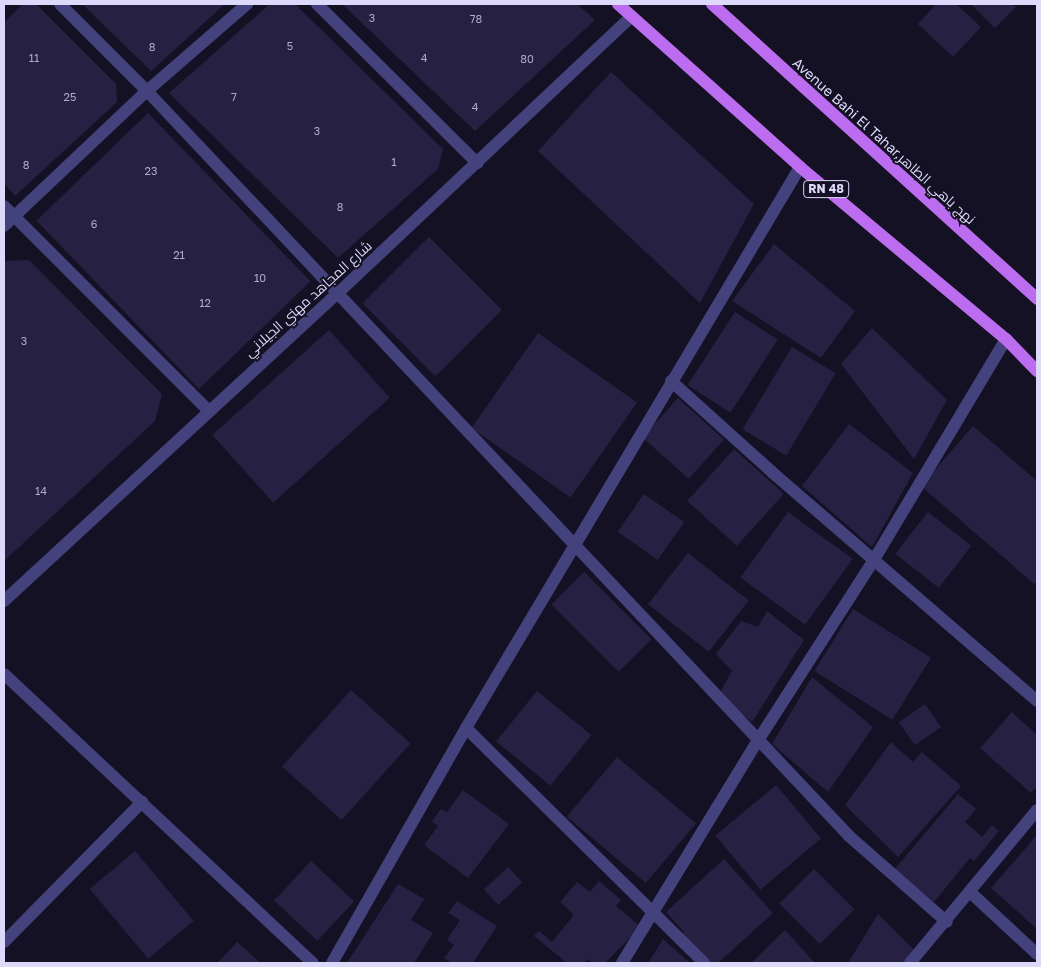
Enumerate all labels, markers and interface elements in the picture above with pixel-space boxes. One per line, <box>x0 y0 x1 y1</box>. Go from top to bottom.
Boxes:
house number: 3 <box>369 11 375 25</box>
house number: 78 <box>470 12 482 26</box>
house number: 5 <box>287 39 293 53</box>
house number: 8 <box>149 40 155 54</box>
house number: 11 <box>29 51 39 65</box>
house number: 4 <box>421 51 427 65</box>
house number: 80 <box>520 52 534 66</box>
street label: Avenue Bahi El Tahar,نهج باهي الطاهر <box>789 54 979 228</box>
house number: 25 <box>64 90 76 104</box>
house number: 7 <box>231 90 237 104</box>
house number: 4 <box>472 100 478 114</box>
house number: 3 <box>314 124 320 138</box>
house number: 1 <box>391 155 397 169</box>
house number: 8 <box>23 158 29 172</box>
house number: 23 <box>145 164 157 178</box>
road number: RN 48 <box>802 180 850 198</box>
house number: 8 <box>337 200 343 214</box>
house number: 6 <box>91 217 97 231</box>
street label: شارع المجاهد مهني الجيلاني <box>241 237 375 361</box>
house number: 21 <box>173 248 185 262</box>
house number: 10 <box>254 271 266 285</box>
house number: 12 <box>199 296 211 310</box>
house number: 3 <box>21 334 27 348</box>
house number: 14 <box>35 484 47 498</box>

